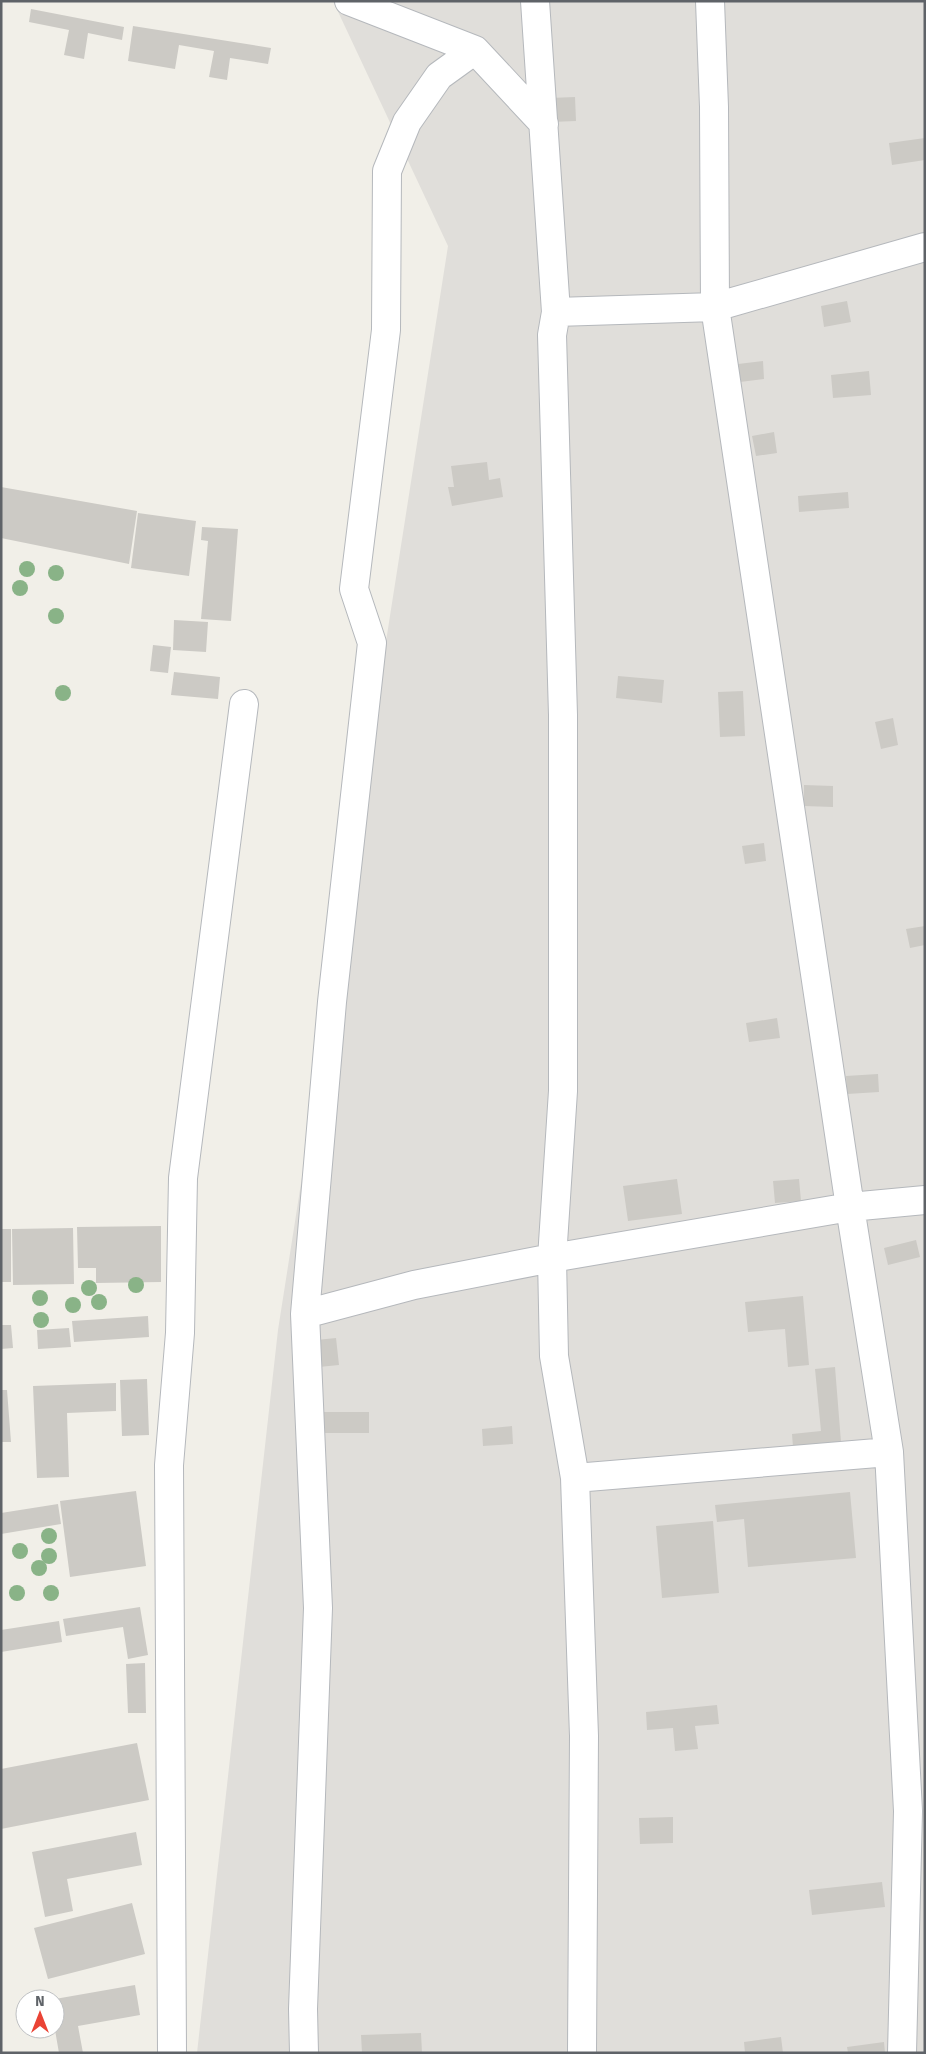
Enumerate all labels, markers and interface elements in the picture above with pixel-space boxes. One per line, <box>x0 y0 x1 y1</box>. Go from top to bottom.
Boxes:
north arrow <box>15 1989 65 2039</box>
text: N <box>35 1993 45 2010</box>

